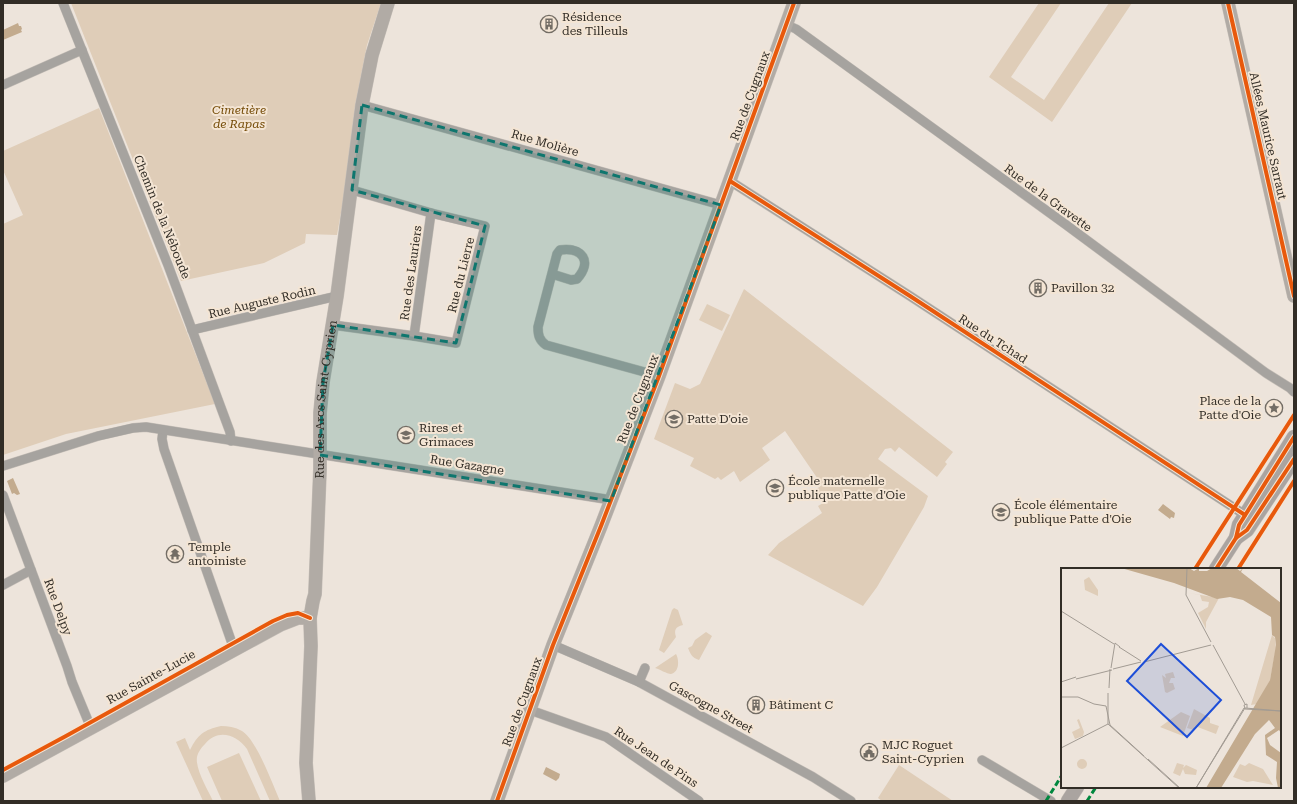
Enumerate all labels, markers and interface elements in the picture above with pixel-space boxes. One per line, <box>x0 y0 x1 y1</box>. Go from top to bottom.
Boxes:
place label: Résidence des Tilleuls <box>562 10 628 38</box>
building icon: Résidence des Tilleuls <box>539 14 559 34</box>
street label: Rue de Cugnaux <box>727 49 773 143</box>
street label: Allées Maurice Sarraut <box>1247 71 1290 202</box>
park label: Cimetière de Rapas <box>212 103 266 131</box>
street label: Rue Molière <box>510 127 581 159</box>
street label: Chemin de la Néboude <box>131 153 193 281</box>
street label: Rue de la Gravette <box>1001 161 1095 235</box>
street label: Rue des Lauriers <box>397 224 425 321</box>
street label: Rue du Lierre <box>445 235 477 314</box>
building icon: Pavillon 32 <box>1028 278 1048 298</box>
place label: Pavillon 32 <box>1051 281 1115 295</box>
street label: Rue Auguste Rodin <box>207 283 317 321</box>
street label: Rue du Tchad <box>956 312 1030 367</box>
street label: Rue des Arcs Saint-Cyprien <box>313 319 340 479</box>
street label: Rue de Cugnaux <box>615 352 661 445</box>
place label: Place de la Patte d'Oie <box>1199 394 1261 422</box>
place icon: Place de la Patte d'Oie <box>1264 398 1284 418</box>
school or university icon: Patte D'oie <box>664 409 684 429</box>
place label: Patte D'oie <box>687 412 749 426</box>
place label: Rires et Grimaces <box>419 421 474 449</box>
school or university icon: Rires et Grimaces <box>396 425 416 445</box>
street label: Rue Gazagne <box>429 452 505 478</box>
place label: École maternelle publique Patte d'Oie <box>788 474 906 502</box>
school or university icon: École maternelle publique Patte d'Oie <box>765 478 785 498</box>
place label: École élémentaire publique Patte d'Oie <box>1014 498 1132 526</box>
school or university icon: École élémentaire publique Patte d'Oie <box>991 502 1011 522</box>
place label: Temple antoiniste <box>188 540 246 568</box>
temple icon: Temple antoiniste <box>165 544 185 564</box>
inset map <box>1061 568 1281 788</box>
street label: Rue Delpy <box>41 577 75 638</box>
street label: Rue Sainte-Lucie <box>104 647 198 707</box>
street label: Rue de Cugnaux <box>499 655 545 749</box>
street label: Gascogne Street <box>666 678 756 736</box>
building icon: Bâtiment C <box>746 695 766 715</box>
place label: Bâtiment C <box>769 698 833 712</box>
street label: Rue Jean de Pins <box>611 724 701 790</box>
place label: MJC Roguet Saint-Cyprien <box>882 738 965 766</box>
public building icon: MJC Roguet Saint-Cyprien <box>859 742 879 762</box>

